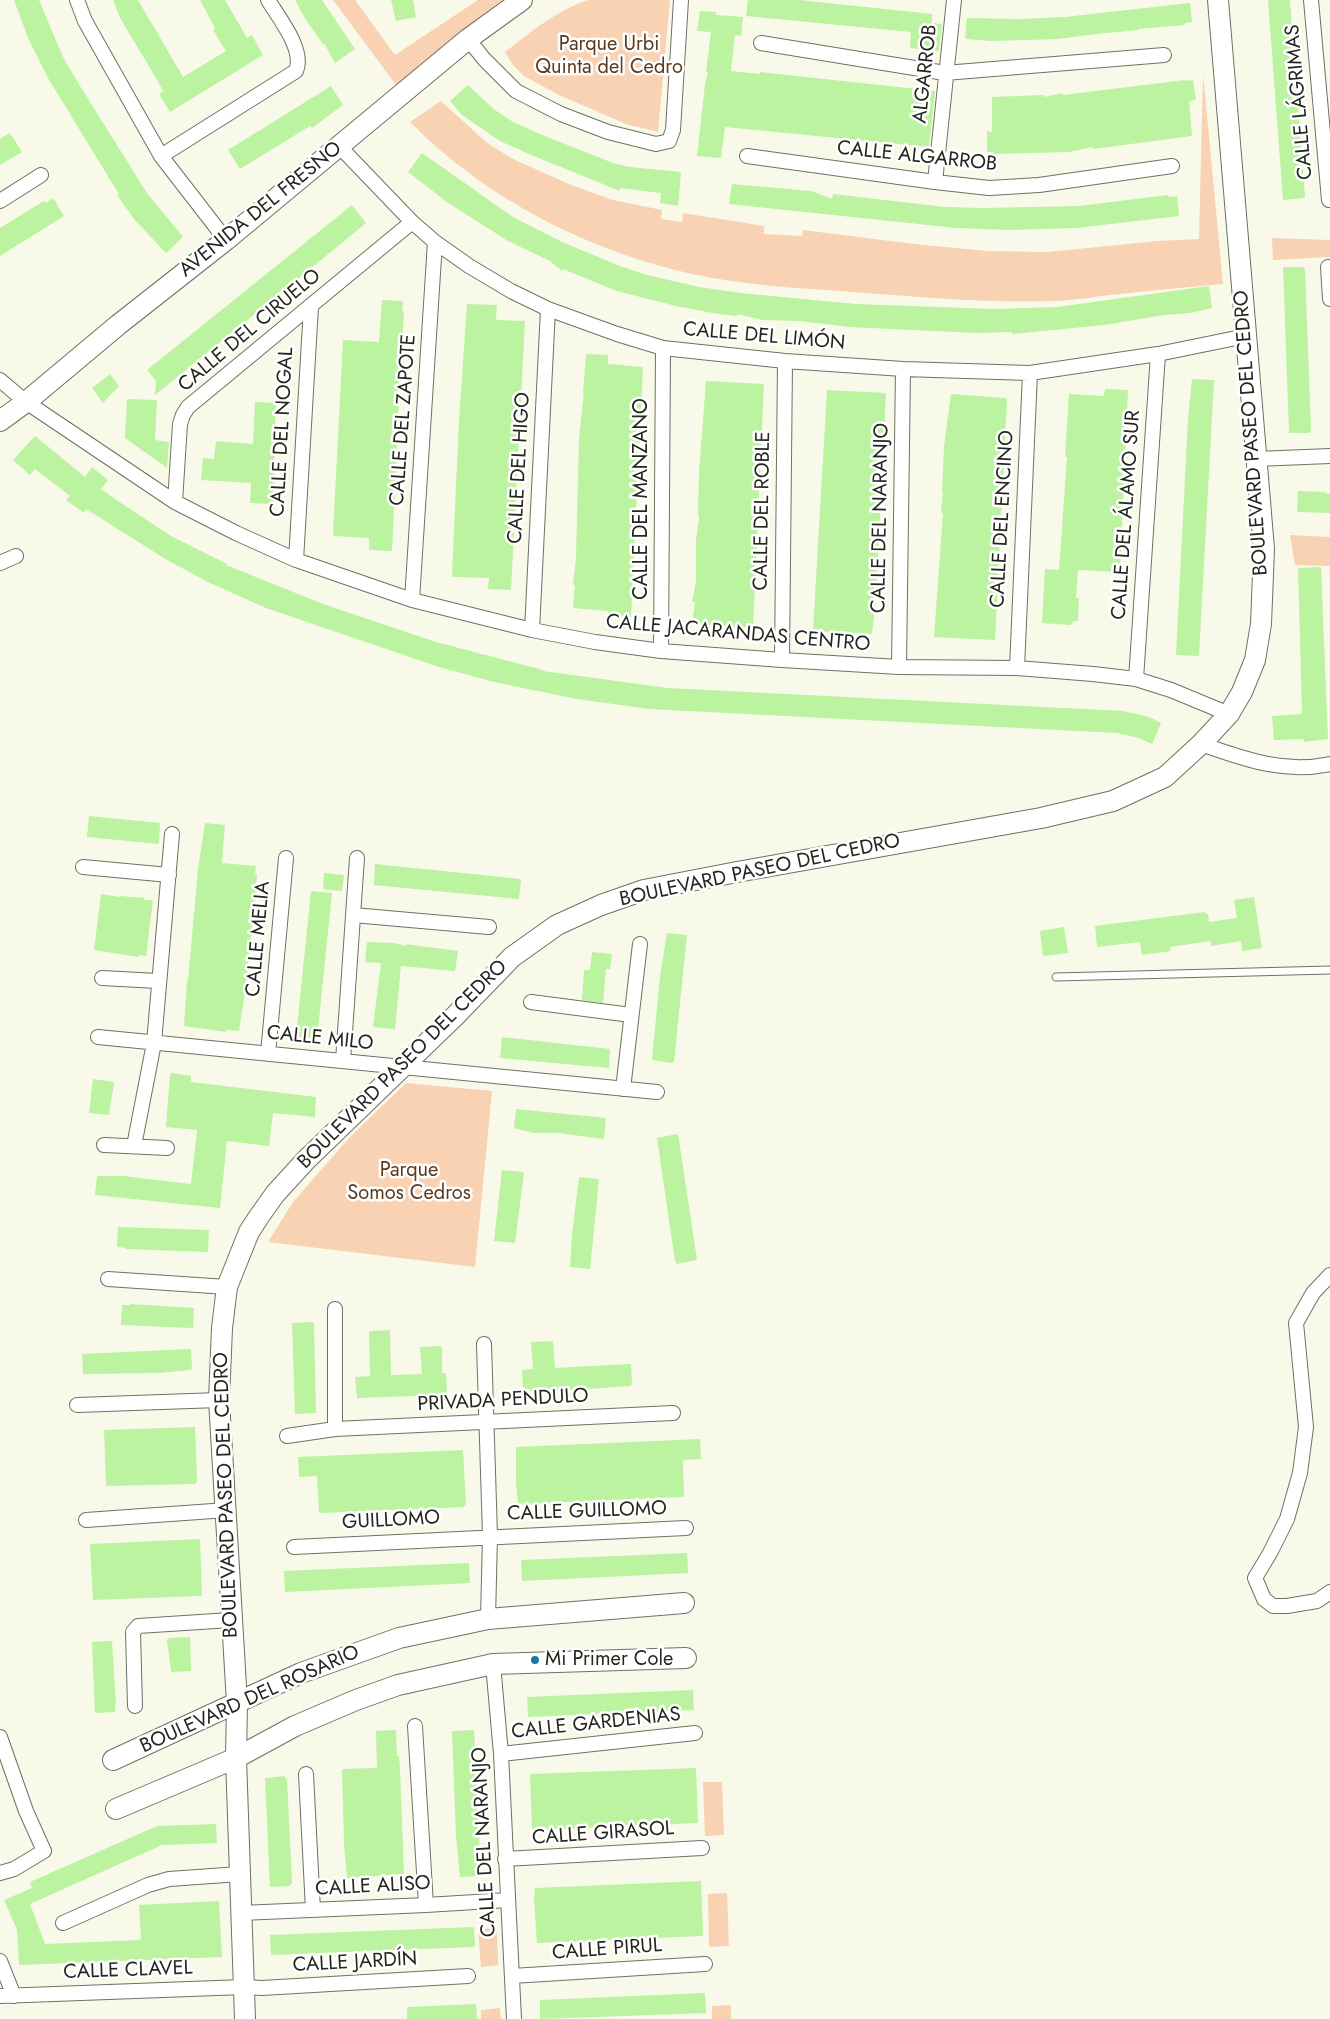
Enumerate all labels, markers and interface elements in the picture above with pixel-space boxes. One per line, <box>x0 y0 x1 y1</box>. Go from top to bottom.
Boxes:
street label: ALGARROB <box>909 23 943 125</box>
street label: CALLE LÁGRIMAS <box>1281 23 1319 181</box>
park label: Parque Urbi Quinta del Cedro <box>535 33 683 80</box>
street label: AVENIDA DEL FRESNO <box>175 137 347 283</box>
street label: CALLE ALGARROB <box>836 137 998 177</box>
street label: CALLE DEL CIRUELO <box>174 264 326 398</box>
street label: BOULEVARD PASEO DEL CEDRO <box>1230 289 1274 577</box>
street label: CALLE DEL LIMÓN <box>682 318 846 356</box>
street label: CALLE DEL ZAPOTE <box>386 333 422 507</box>
street label: CALLE DEL NOGAL <box>267 347 299 517</box>
street label: CALLE DEL HIGO <box>504 392 536 544</box>
street label: CALLE DEL MANZANO <box>630 398 654 600</box>
street label: CALLE DEL ÁLAMO SUR <box>1108 409 1146 621</box>
street label: CALLE DEL NARANJO <box>867 423 895 613</box>
street label: CALLE DEL ENCINO <box>986 430 1020 608</box>
street label: CALLE DEL ROBLE <box>750 431 776 591</box>
street label: CALLE JACARANDAS CENTRO <box>605 610 871 658</box>
street label: BOULEVARD PASEO DEL CEDRO <box>618 830 902 912</box>
street label: CALLE MELIA <box>242 880 276 998</box>
street label: BOULEVARD PASEO DEL CEDRO <box>293 955 513 1175</box>
street label: CALLE MILO <box>266 1021 374 1057</box>
park label: Parque Somos Cedros <box>347 1159 471 1206</box>
street label: BOULEVARD PASEO DEL CEDRO <box>210 1352 244 1638</box>
street label: PRIVADA PENDULO <box>417 1385 589 1417</box>
street label: CALLE GUILLOMO <box>507 1497 667 1527</box>
street label: GUILLOMO <box>341 1506 441 1536</box>
street label: BOULEVARD DEL ROSARIO <box>137 1641 363 1759</box>
place label: Mi Primer Cole <box>545 1648 673 1672</box>
marker: Mi Primer Cole <box>529 1654 541 1666</box>
street label: CALLE GARDENIAS <box>510 1703 682 1745</box>
street label: CALLE DEL NARANJO <box>468 1746 502 1938</box>
street label: CALLE GIRASOL <box>531 1817 675 1851</box>
street label: CALLE ALISO <box>315 1872 431 1902</box>
street label: CALLE PIRUL <box>551 1934 663 1966</box>
street label: CALLE JARDÍN <box>292 1948 418 1978</box>
street label: CALLE CLAVEL <box>63 1957 193 1985</box>

